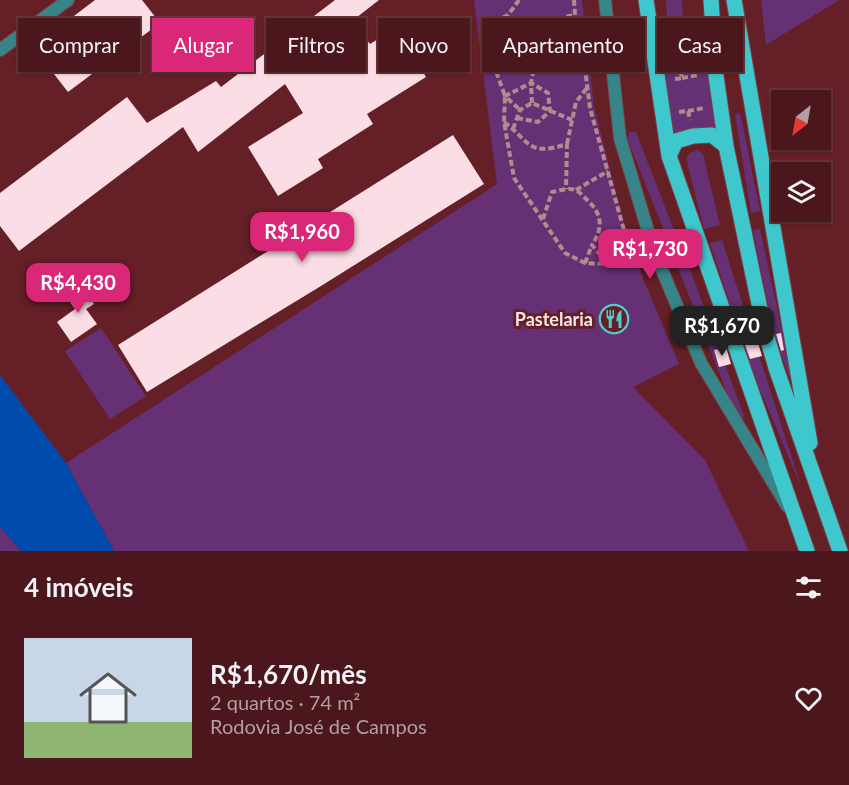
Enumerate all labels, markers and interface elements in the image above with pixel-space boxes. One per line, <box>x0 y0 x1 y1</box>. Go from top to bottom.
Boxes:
chip: Comprar <box>18 18 140 72</box>
chip: Alugar <box>152 18 254 72</box>
chip: Filtros <box>266 18 366 72</box>
chip: Novo <box>378 18 470 72</box>
chip: Apartamento <box>482 18 645 72</box>
chip: Casa <box>657 18 743 72</box>
north arrow <box>771 90 831 150</box>
map controls <box>771 90 831 222</box>
button: layers <box>771 162 831 222</box>
pin: R$1,960 <box>247 212 357 263</box>
text: R$1,960 <box>264 219 340 243</box>
pin: R$1,730 <box>595 229 705 280</box>
text: R$1,730 <box>612 236 688 260</box>
pin: R$4,430 <box>23 263 133 314</box>
text: R$4,430 <box>40 270 116 294</box>
restaurant icon: Pastelaria <box>598 303 630 335</box>
pin: R$1,670 <box>667 306 777 357</box>
place label: Pastelaria <box>515 308 593 330</box>
text: R$1,670 <box>684 313 760 337</box>
text: 4 imóveis <box>24 571 134 603</box>
icon: filters <box>792 571 825 604</box>
text: R$1,670/mês <box>210 658 367 690</box>
icon: home <box>72 662 144 734</box>
icon: heart <box>792 682 825 715</box>
text: 2 quartos · 74 m² <box>210 690 360 714</box>
text: Rodovia José de Campos <box>210 714 427 738</box>

